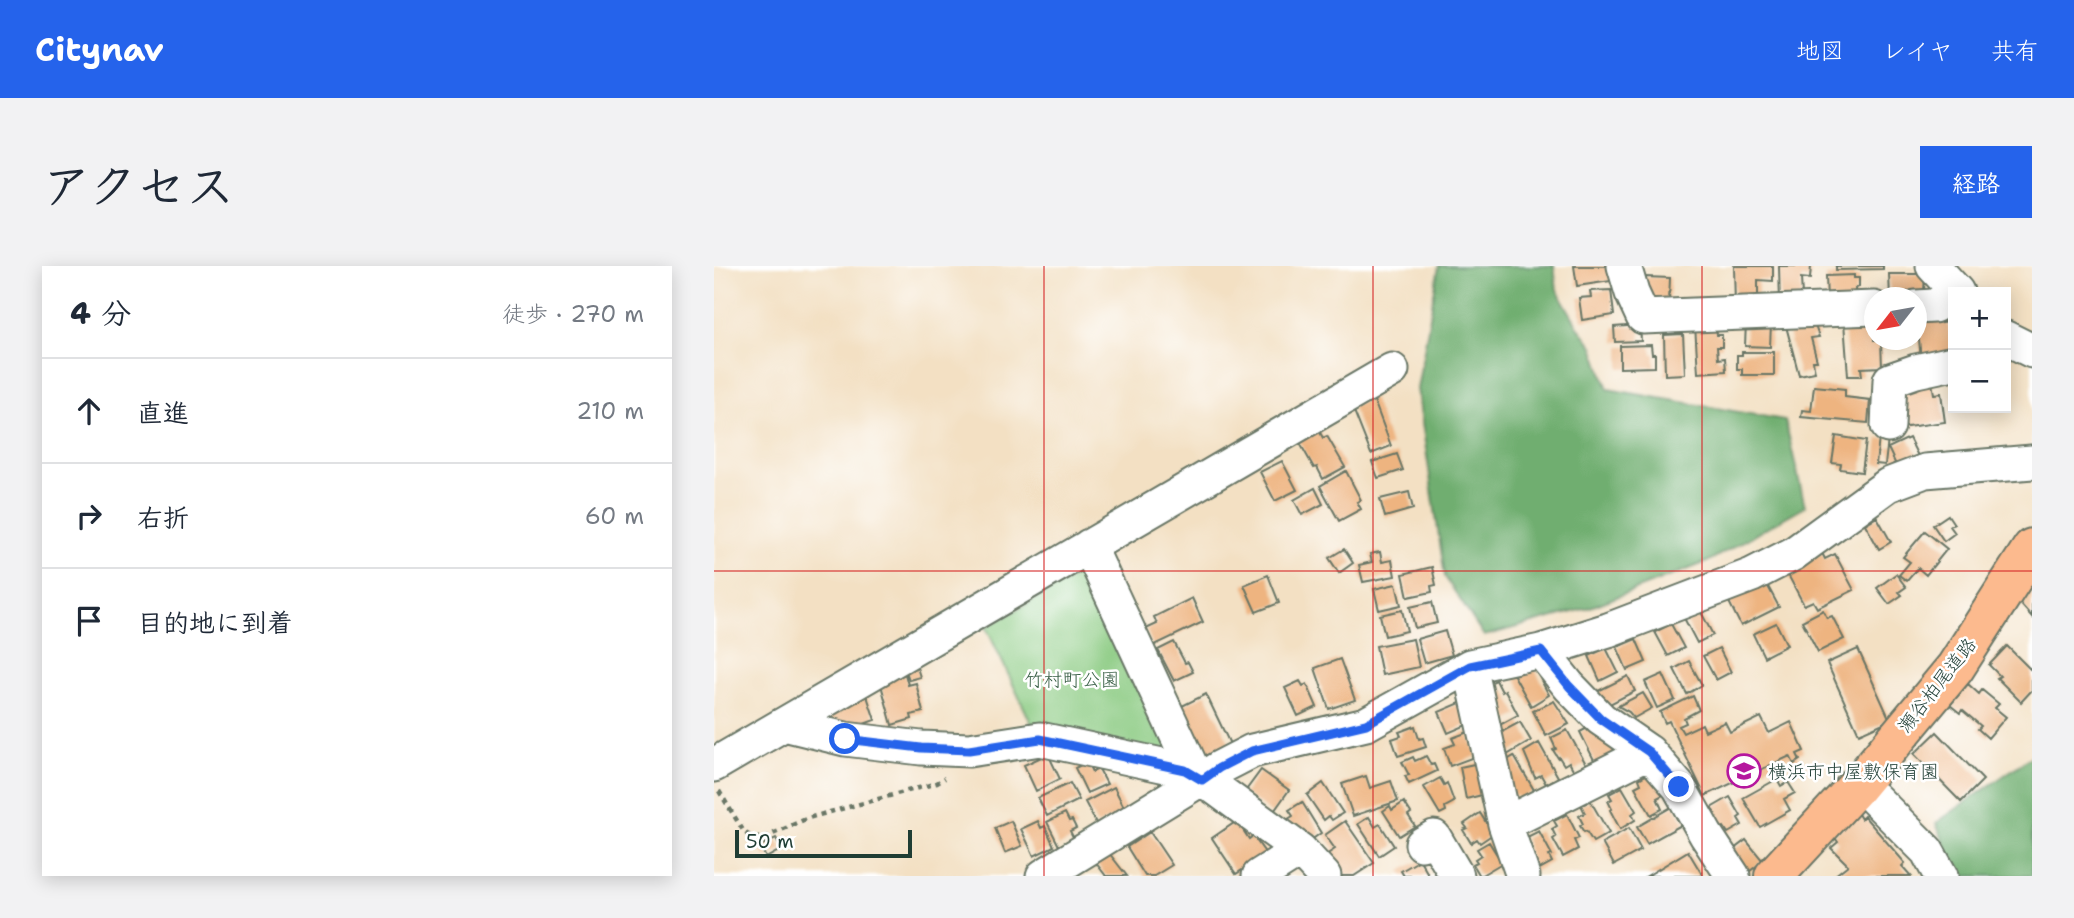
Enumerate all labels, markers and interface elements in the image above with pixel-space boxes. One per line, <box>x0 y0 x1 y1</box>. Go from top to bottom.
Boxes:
text: Citynav <box>35 27 164 72</box>
text: 地図 <box>1796 35 1844 67</box>
text: レイヤ <box>1882 35 1953 67</box>
text: 共有 <box>1991 35 2039 67</box>
button: 経路 <box>1920 146 2032 218</box>
text: アクセス <box>42 153 235 219</box>
north arrow <box>1864 287 1927 350</box>
map controls <box>1948 287 2011 413</box>
button: + <box>1948 287 2011 350</box>
text: 4 分 <box>70 293 131 334</box>
text: 徒歩 · 270 m <box>502 299 644 329</box>
button: − <box>1948 350 2011 413</box>
icon: ahead <box>70 392 108 430</box>
text: 直進 <box>137 395 189 430</box>
text: 210 m <box>576 396 644 426</box>
icon: right <box>70 497 108 535</box>
text: 右折 <box>137 500 189 535</box>
text: 60 m <box>585 501 644 531</box>
icon: arrive <box>70 602 108 640</box>
text: 目的地に到着 <box>137 605 293 640</box>
street label: 瀬谷柏尾道路 <box>1892 632 1982 738</box>
park label: 竹村町公園 <box>1024 667 1120 692</box>
route start <box>829 723 860 754</box>
school or university icon: 横浜市中屋敷保育園 <box>1725 752 1763 790</box>
place label: 横浜市中屋敷保育園 <box>1768 759 1939 784</box>
route end <box>1663 771 1694 802</box>
scale bar <box>735 827 912 859</box>
text: 50 m <box>746 829 794 854</box>

